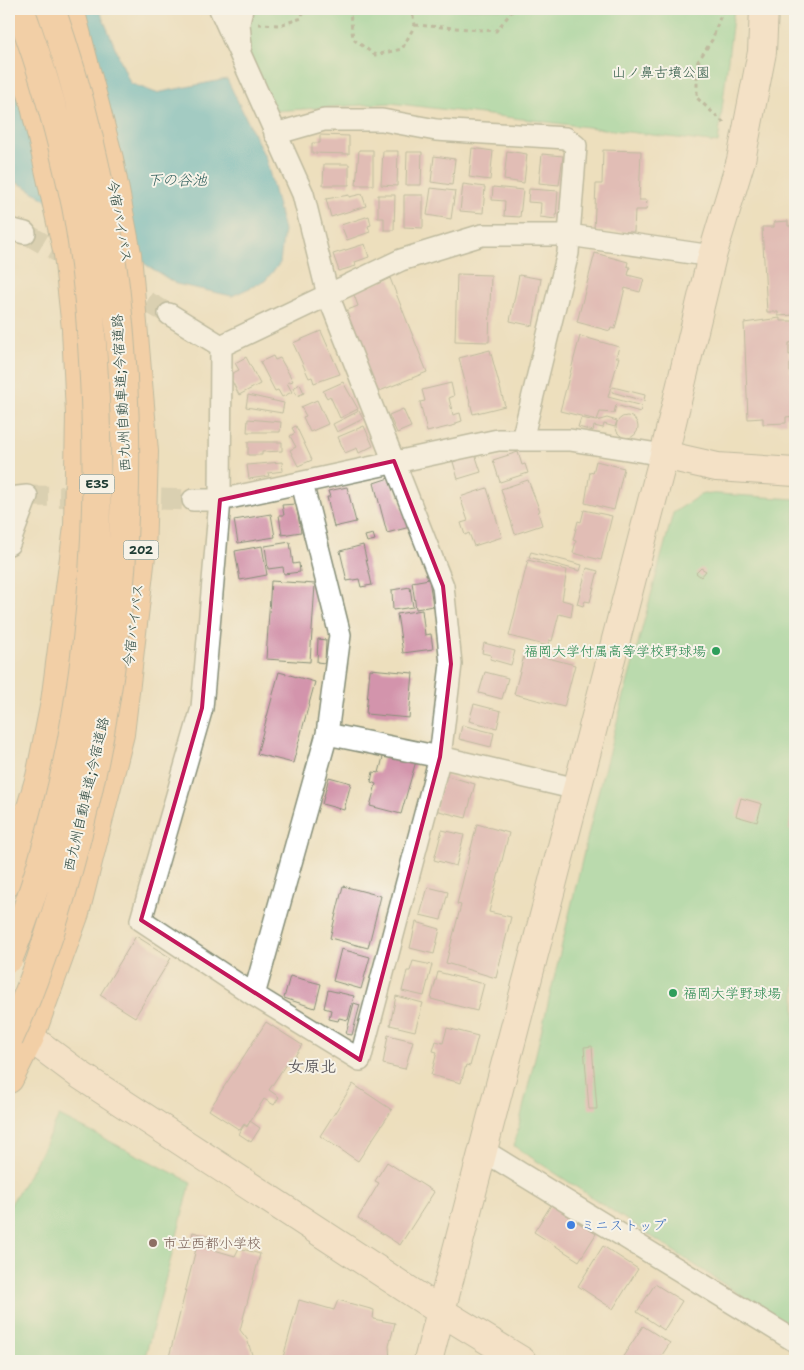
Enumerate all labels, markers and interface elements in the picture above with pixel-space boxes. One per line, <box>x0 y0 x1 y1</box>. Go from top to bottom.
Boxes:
park label: 山ノ鼻古墳公園 <box>612 63 710 81</box>
water label: 下の谷池 <box>147 170 208 190</box>
street label: 今宿バイパス <box>104 178 136 264</box>
street label: 西九州自動車道;今宿道路 <box>108 314 134 472</box>
road number: E35 <box>80 474 114 494</box>
road number: 202 <box>124 540 158 560</box>
street label: 今宿バイパス <box>119 582 147 668</box>
place label: 福岡大学付属高等学校野球場 <box>524 642 706 660</box>
marker: 福岡大学付属高等学校野球場 <box>710 645 722 657</box>
street label: 西九州自動車道;今宿道路 <box>59 715 113 873</box>
place label: 福岡大学野球場 <box>683 984 781 1002</box>
marker: 福岡大学野球場 <box>667 987 679 999</box>
district label: 女原北 <box>288 1056 336 1077</box>
place label: ミニストップ <box>581 1216 666 1234</box>
marker: ミニストップ <box>565 1219 577 1231</box>
place label: 市立西都小学校 <box>163 1234 261 1252</box>
marker: 市立西都小学校 <box>147 1237 159 1249</box>

